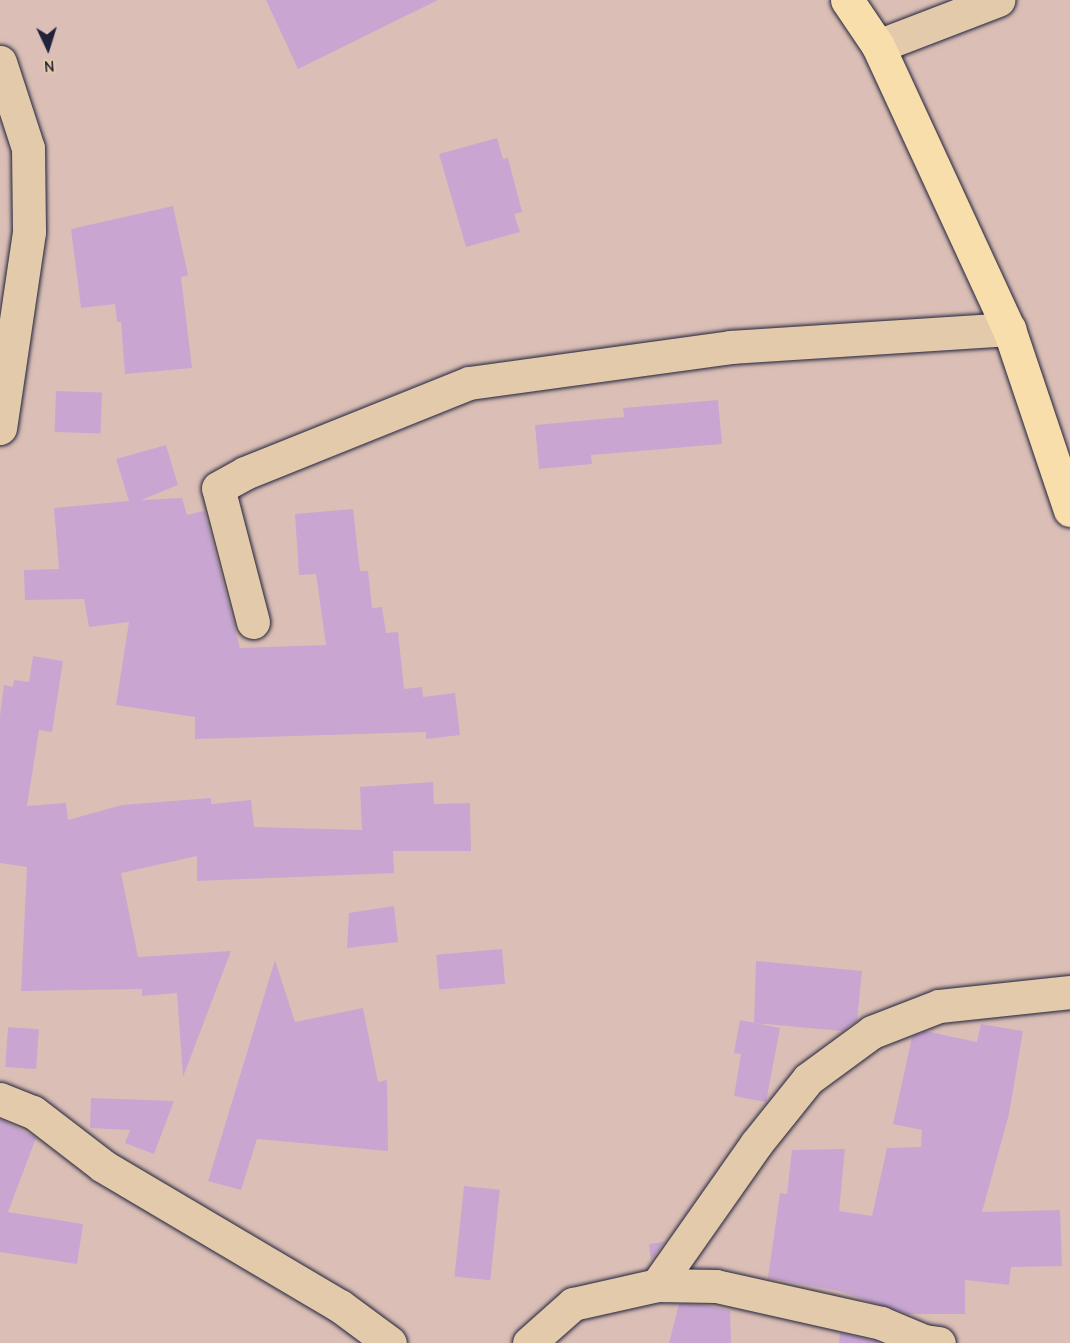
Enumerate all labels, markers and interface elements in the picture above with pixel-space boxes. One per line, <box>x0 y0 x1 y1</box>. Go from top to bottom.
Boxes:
north arrow <box>18 18 78 78</box>
text: N <box>43 57 55 75</box>

